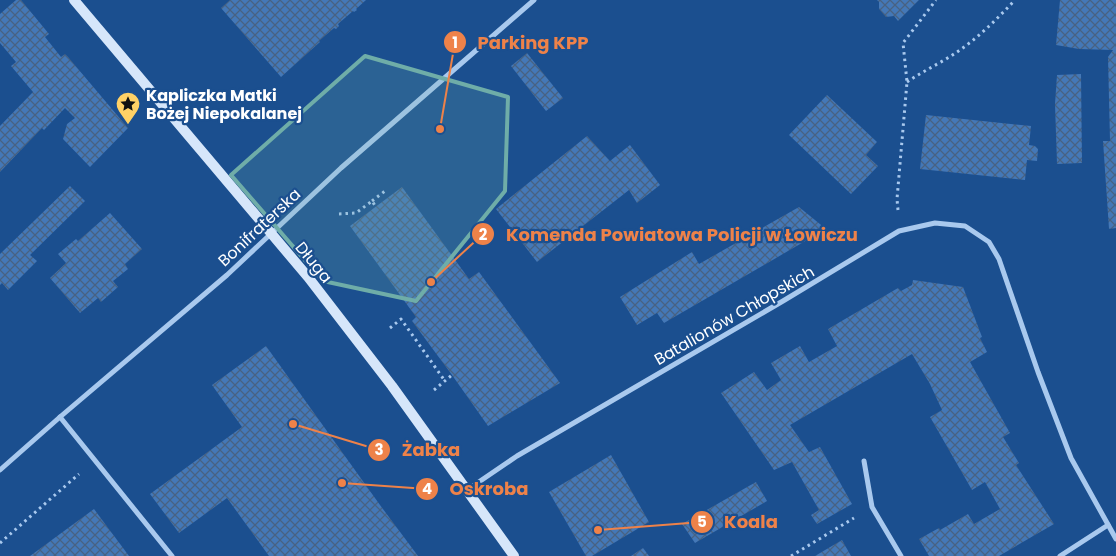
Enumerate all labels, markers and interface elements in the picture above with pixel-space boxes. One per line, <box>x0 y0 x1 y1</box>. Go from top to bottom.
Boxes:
callout: Parking KPP <box>443 26 598 59</box>
text: Parking KPP <box>478 30 588 55</box>
text: 1 <box>452 32 458 53</box>
place label: Kapliczka Matki Bożej Niepokalanej <box>146 84 302 125</box>
place icon: Kapliczka Matki Bożej Niepokalanej <box>115 91 141 125</box>
street label: Bonifraterska <box>213 183 306 272</box>
callout: Komenda Powiatowa Policji w Łowiczu <box>471 218 868 251</box>
text: Komenda Powiatowa Policji w Łowiczu <box>506 222 858 247</box>
text: 2 <box>479 224 488 245</box>
street label: Długa <box>290 237 337 288</box>
street label: Batalionów Chłopskich <box>650 260 819 371</box>
callout: Żabka <box>366 433 470 466</box>
text: Żabka <box>402 437 460 462</box>
text: 3 <box>374 439 384 460</box>
callout: Oskroba <box>414 472 538 505</box>
text: Oskroba <box>450 476 528 501</box>
text: 4 <box>422 478 432 499</box>
callout: Koala <box>689 506 788 539</box>
text: Koala <box>724 509 778 534</box>
text: 5 <box>697 511 707 532</box>

